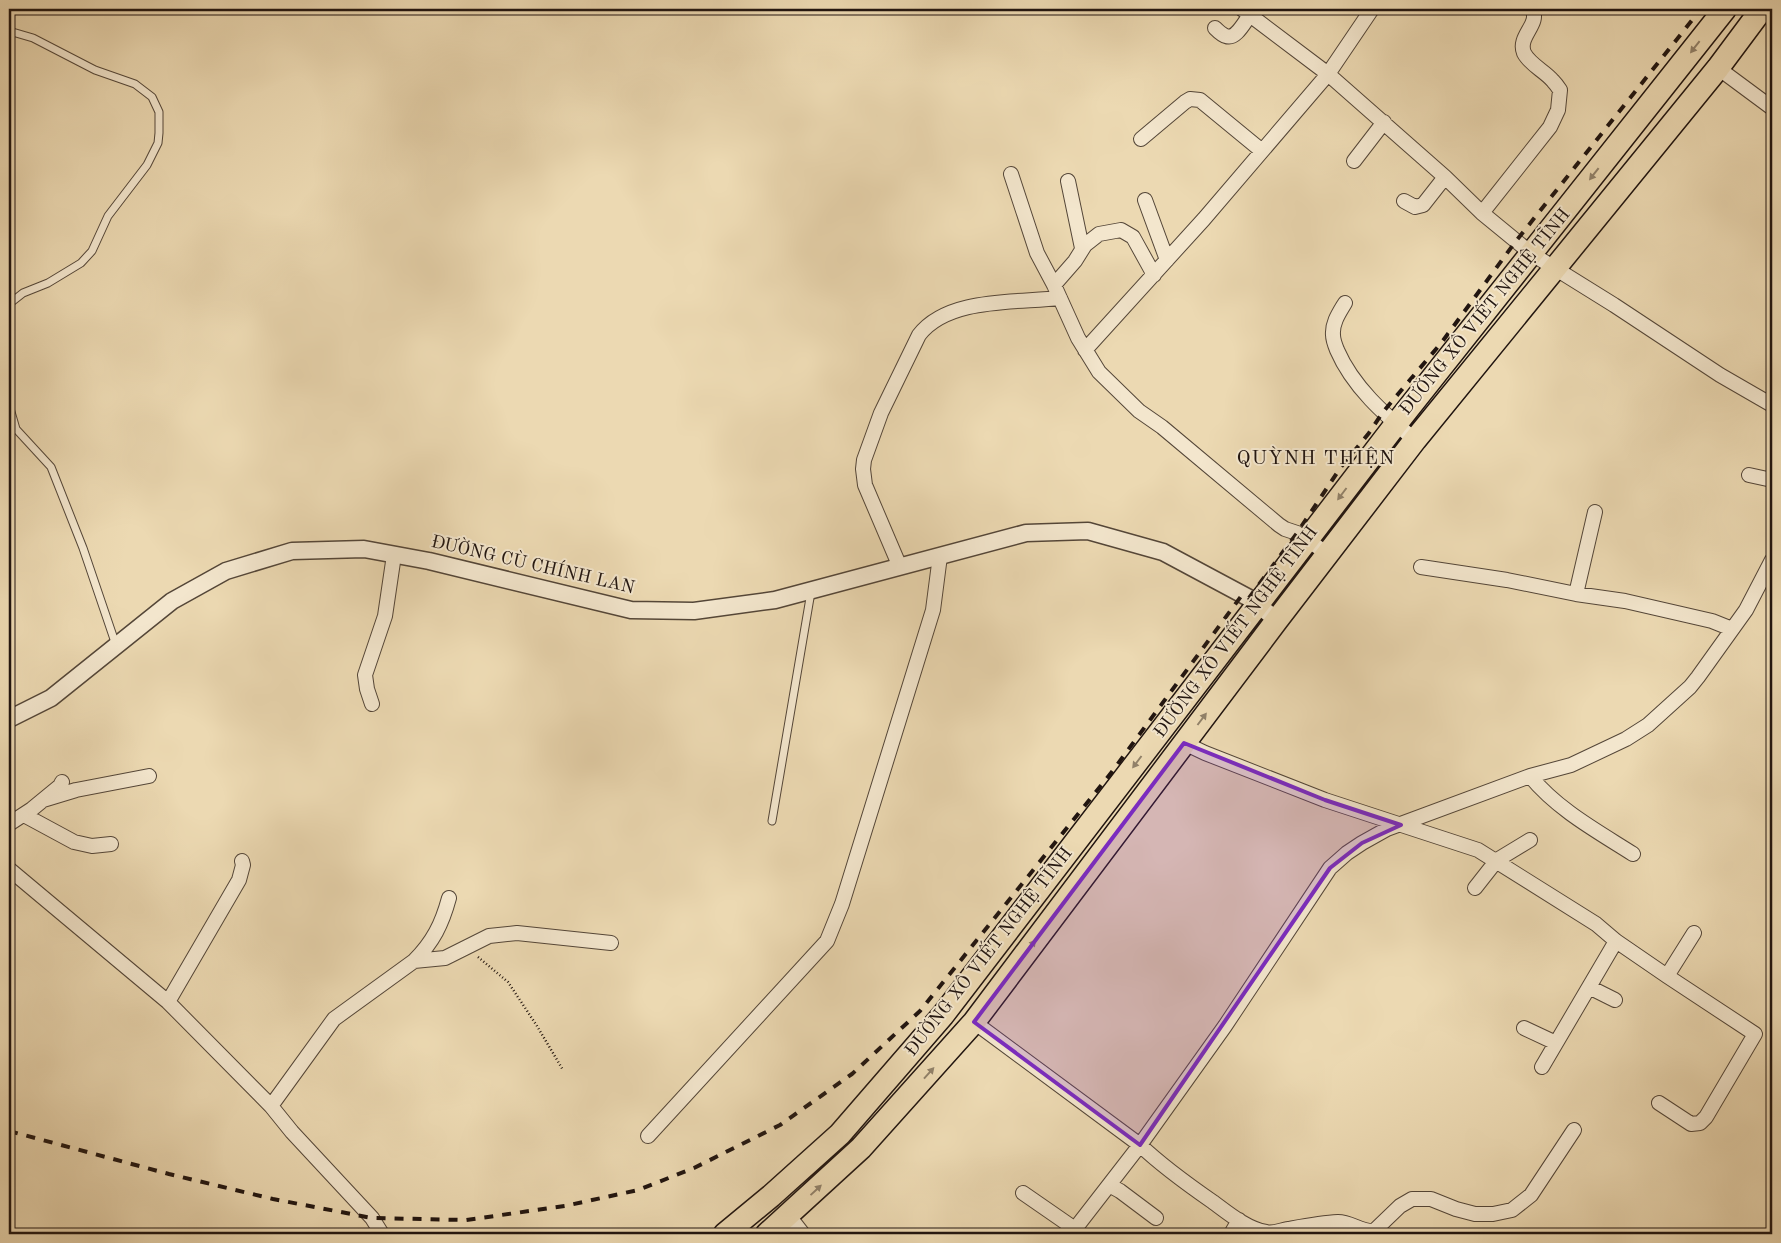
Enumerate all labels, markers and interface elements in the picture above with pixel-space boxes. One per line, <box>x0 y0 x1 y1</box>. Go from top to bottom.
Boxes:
one-way arrow <box>1690 40 1701 53</box>
one-way arrow <box>1589 168 1600 181</box>
street label: ĐƯỜNG XÔ VIẾT NGHỆ TĨNH <box>1392 202 1574 419</box>
district label: QUỲNH THIỆN <box>1236 446 1396 469</box>
one-way arrow <box>1336 487 1347 500</box>
street label: ĐƯỜNG XÔ VIẾT NGHỆ TĨNH <box>1146 519 1321 741</box>
street label: ĐƯỜNG CÙ CHÍNH LAN <box>429 528 638 597</box>
one-way arrow <box>1197 713 1208 726</box>
one-way arrow <box>1131 755 1142 768</box>
street label: ĐƯỜNG XÔ VIẾT NGHỆ TĨNH <box>897 840 1076 1060</box>
one-way arrow <box>1026 940 1036 953</box>
one-way arrow <box>923 1066 934 1079</box>
one-way arrow <box>810 1184 822 1196</box>

